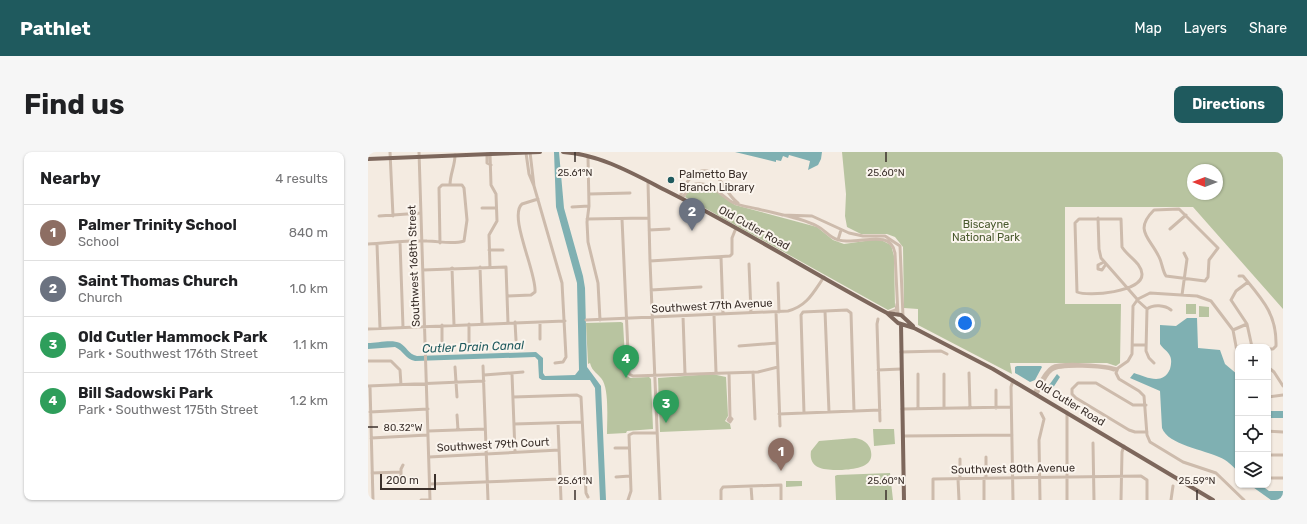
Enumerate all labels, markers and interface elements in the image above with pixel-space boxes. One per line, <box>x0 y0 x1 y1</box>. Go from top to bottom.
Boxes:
text: Pathlet <box>20 17 91 40</box>
text: Map <box>1135 20 1162 37</box>
text: Layers <box>1184 20 1227 37</box>
text: Share <box>1249 20 1287 37</box>
button: Directions <box>1174 86 1283 123</box>
text: Find us <box>24 88 124 121</box>
north arrow <box>1187 164 1223 200</box>
text: 25.61°N <box>557 167 593 179</box>
text: 25.60°N <box>867 167 905 179</box>
text: Nearby <box>40 168 101 188</box>
place label: Palmetto Bay Branch Library <box>679 168 754 194</box>
text: 4 results <box>275 171 328 186</box>
marker: Palmetto Bay Branch Library <box>666 175 676 185</box>
pin: 2 <box>679 198 705 231</box>
street label: Old Cutler Road <box>716 203 792 253</box>
street label: Southwest 168th Street <box>405 204 423 327</box>
text: Palmer Trinity School <box>78 216 237 234</box>
park label: Biscayne National Park <box>952 218 1020 244</box>
text: 1 <box>50 225 56 240</box>
text: 840 m <box>289 225 328 240</box>
text: School <box>78 234 119 249</box>
text: Saint Thomas Church <box>78 272 238 290</box>
text: 2 <box>49 281 57 296</box>
text: 1.0 km <box>290 281 328 296</box>
text: Church <box>78 290 122 305</box>
street label: Southwest 77th Avenue <box>651 296 773 316</box>
your location <box>955 313 975 333</box>
text: Old Cutler Hammock Park <box>78 328 268 346</box>
text: 3 <box>49 337 57 352</box>
text: 1.1 km <box>293 337 328 352</box>
water label: Cutler Drain Canal <box>422 338 525 356</box>
map controls <box>1235 344 1271 488</box>
button: + <box>1235 344 1271 380</box>
pin: 4 <box>613 345 639 378</box>
text: Park · Southwest 176th Street <box>78 346 258 361</box>
street label: Old Cutler Road <box>1033 377 1107 429</box>
button: − <box>1235 380 1271 416</box>
text: Bill Sadowski Park <box>78 384 213 402</box>
pin: 3 <box>653 390 679 423</box>
text: 4 <box>49 393 57 408</box>
text: 1.2 km <box>290 393 328 408</box>
text: Park · Southwest 175th Street <box>78 402 258 417</box>
button: locate <box>1235 416 1271 452</box>
text: 80.32°W <box>384 422 422 434</box>
street label: Southwest 79th Court <box>436 436 550 454</box>
pin: 1 <box>768 438 794 471</box>
button: layers <box>1235 452 1271 488</box>
street label: Southwest 80th Avenue <box>951 461 1075 477</box>
scale bar <box>380 472 436 491</box>
text: 200 m <box>386 474 419 487</box>
text: 25.61°N <box>557 475 593 487</box>
text: 25.60°N <box>867 475 905 487</box>
text: 25.59°N <box>1179 475 1216 487</box>

